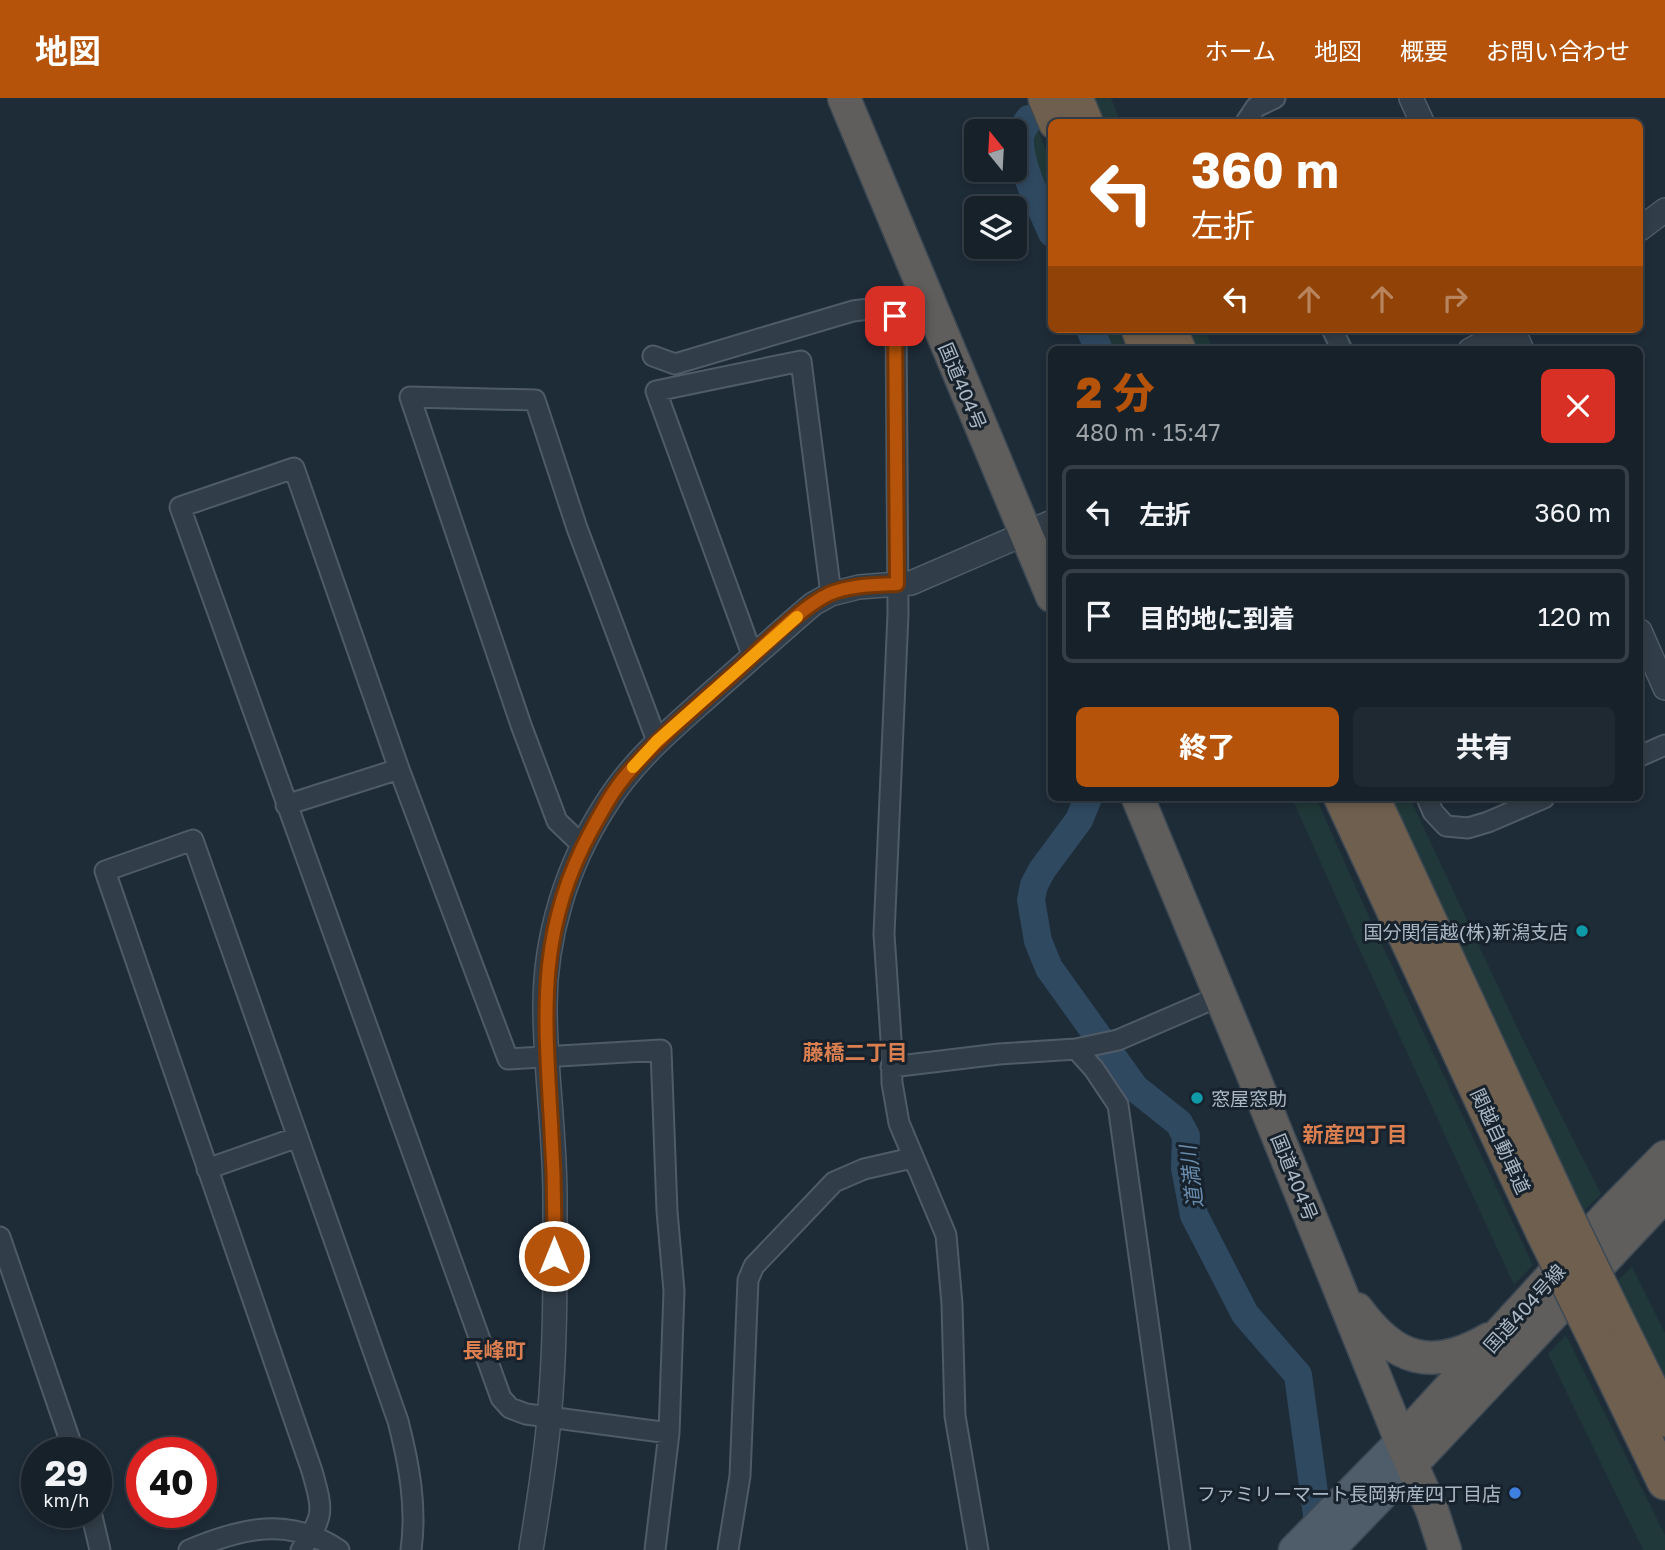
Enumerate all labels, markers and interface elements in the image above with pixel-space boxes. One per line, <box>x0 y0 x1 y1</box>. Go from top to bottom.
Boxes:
text: 地図 <box>35 31 101 70</box>
text: ホーム <box>1205 36 1276 65</box>
text: 地図 <box>1314 36 1362 65</box>
text: 概要 <box>1400 36 1448 65</box>
text: お問い合わせ <box>1486 36 1630 65</box>
north arrow <box>964 119 1027 182</box>
map controls <box>964 119 1027 259</box>
text: 360 m <box>1191 140 1339 199</box>
icon: left <box>1076 147 1167 238</box>
button: layers <box>964 196 1027 259</box>
text: 左折 <box>1191 206 1255 244</box>
icon: left <box>1217 280 1255 318</box>
icon: ahead <box>1290 280 1328 318</box>
icon: ahead <box>1363 280 1401 318</box>
icon: right <box>1436 280 1474 318</box>
pin <box>865 286 925 346</box>
icon: arrive <box>876 297 914 335</box>
street label: 国道404号 <box>934 339 992 433</box>
text: 2 分 <box>1076 367 1155 417</box>
button: close <box>1541 369 1615 443</box>
text: 480 m · 15:47 <box>1076 418 1220 446</box>
icon: left <box>1080 493 1118 531</box>
text: 360 m <box>1534 497 1611 528</box>
text: 左折 <box>1139 499 1191 530</box>
icon: arrive <box>1080 597 1118 635</box>
text: 120 m <box>1538 601 1611 632</box>
text: 目的地に到着 <box>1139 603 1295 634</box>
button: 終了 <box>1076 707 1339 787</box>
button: 共有 <box>1353 707 1615 787</box>
place label: 国分関信越(株)新潟支店 <box>1364 920 1568 943</box>
marker: 国分関信越(株)新潟支店 <box>1574 923 1590 939</box>
district label: 藤橋二丁目 <box>803 1039 908 1065</box>
street label: 関越自動車道 <box>1466 1084 1536 1198</box>
place label: 窓屋窓助 <box>1211 1087 1287 1110</box>
marker: 窓屋窓助 <box>1189 1090 1205 1106</box>
district label: 新産四丁目 <box>1303 1121 1408 1147</box>
street label: 国道404号 <box>1267 1130 1323 1224</box>
water label: 道満川 <box>1174 1142 1208 1210</box>
position arrow <box>517 1219 591 1293</box>
street label: 国道404号線 <box>1478 1259 1570 1357</box>
district label: 長峰町 <box>463 1337 526 1363</box>
speed limit sign: 40 <box>126 1437 217 1528</box>
text: 29 <box>45 1452 88 1494</box>
place label: ファミリーマート長岡新産四丁目店 <box>1197 1482 1501 1505</box>
marker: ファミリーマート長岡新産四丁目店 <box>1507 1485 1523 1501</box>
text: km/h <box>44 1489 89 1511</box>

